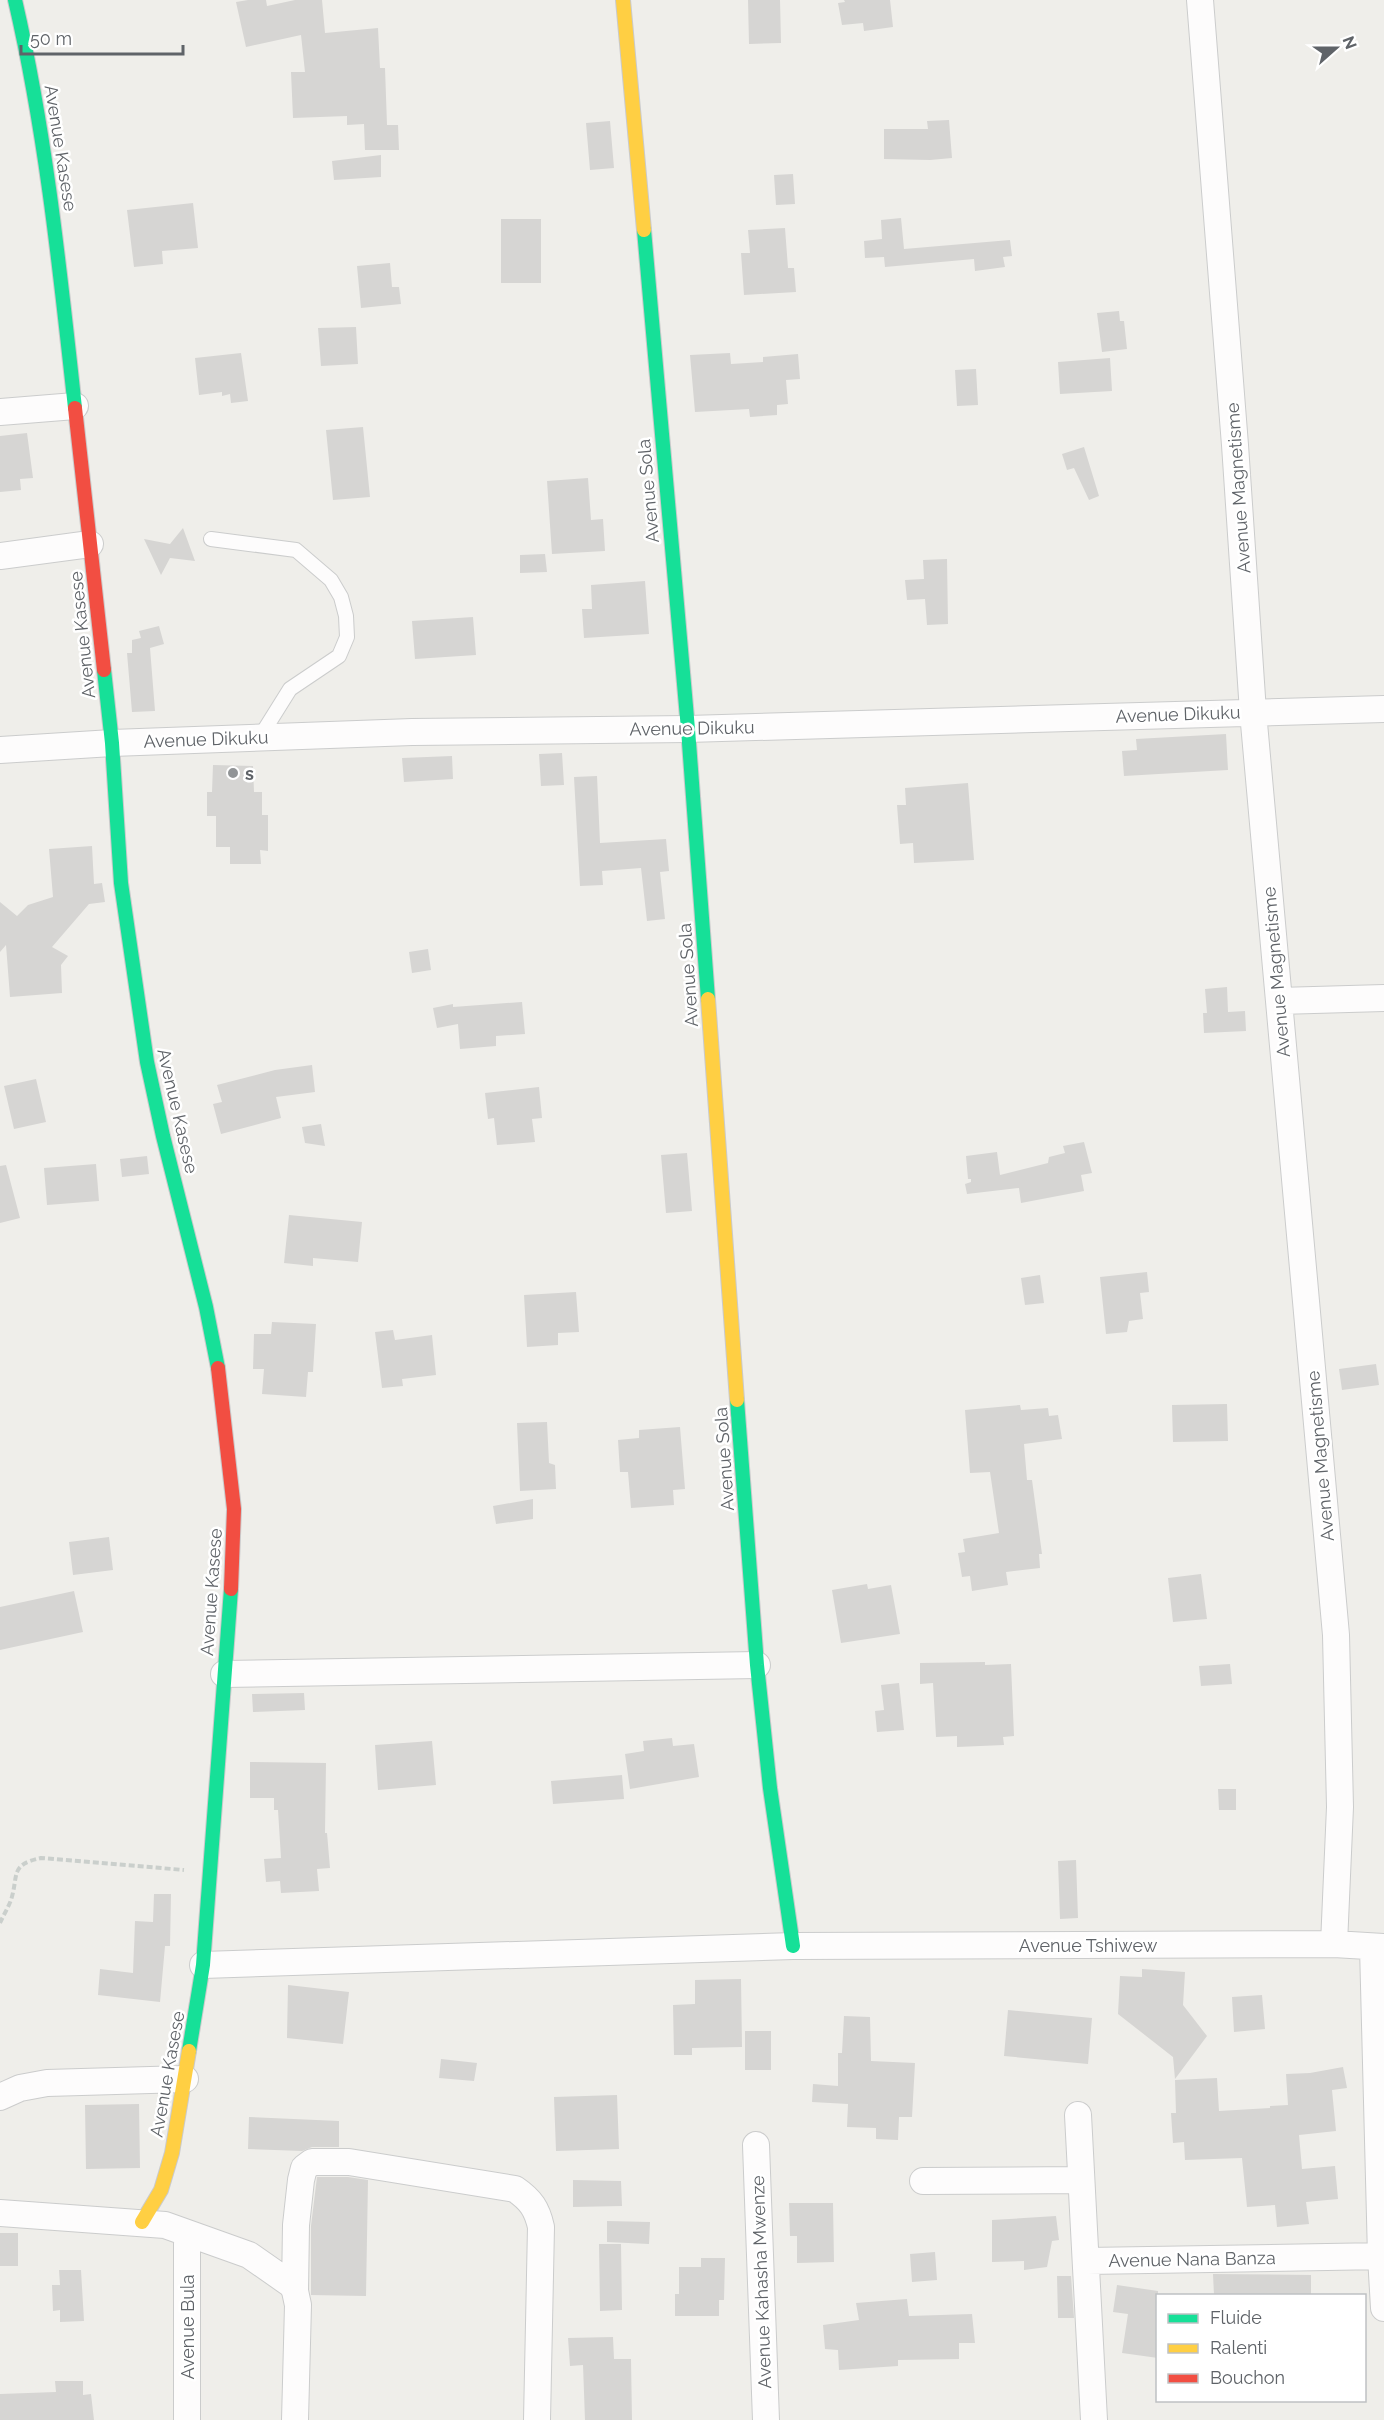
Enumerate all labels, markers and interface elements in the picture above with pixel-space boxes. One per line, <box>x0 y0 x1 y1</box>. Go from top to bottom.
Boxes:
scale bar <box>21 18 183 56</box>
north arrow <box>1306 18 1366 78</box>
text: 50 m <box>30 28 72 49</box>
text: N <box>1338 34 1361 52</box>
street label: Avenue Kasese <box>41 83 81 213</box>
street label: Avenue Magnetisme <box>1222 401 1254 574</box>
street label: Avenue Sola <box>633 438 663 544</box>
street label: Avenue Kasese <box>65 570 99 700</box>
street label: Avenue Dikuku <box>1115 701 1241 727</box>
street label: Avenue Dikuku <box>629 716 755 740</box>
street label: Avenue Dikuku <box>143 726 269 752</box>
place label: s <box>245 763 254 784</box>
marker: s <box>226 766 240 780</box>
street label: Avenue Magnetisme <box>1258 885 1294 1058</box>
street label: Avenue Sola <box>674 922 702 1028</box>
street label: Avenue Kasese <box>153 1046 203 1176</box>
street label: Avenue Magnetisme <box>1302 1369 1338 1542</box>
street label: Avenue Sola <box>710 1406 738 1512</box>
street label: Avenue Kasese <box>196 1527 226 1656</box>
street label: Avenue Tshiwew <box>1019 1935 1158 1956</box>
street label: Avenue Kasese <box>146 2009 188 2139</box>
street label: Avenue Kahasha Mwenze <box>747 2175 775 2389</box>
street label: Avenue Nana Banza <box>1108 2247 1276 2271</box>
street label: Avenue Bula <box>177 2274 198 2380</box>
legend <box>1156 2294 1366 2402</box>
text: Fluide <box>1210 2307 1262 2328</box>
text: Ralenti <box>1210 2337 1267 2358</box>
text: Bouchon <box>1210 2367 1285 2388</box>

